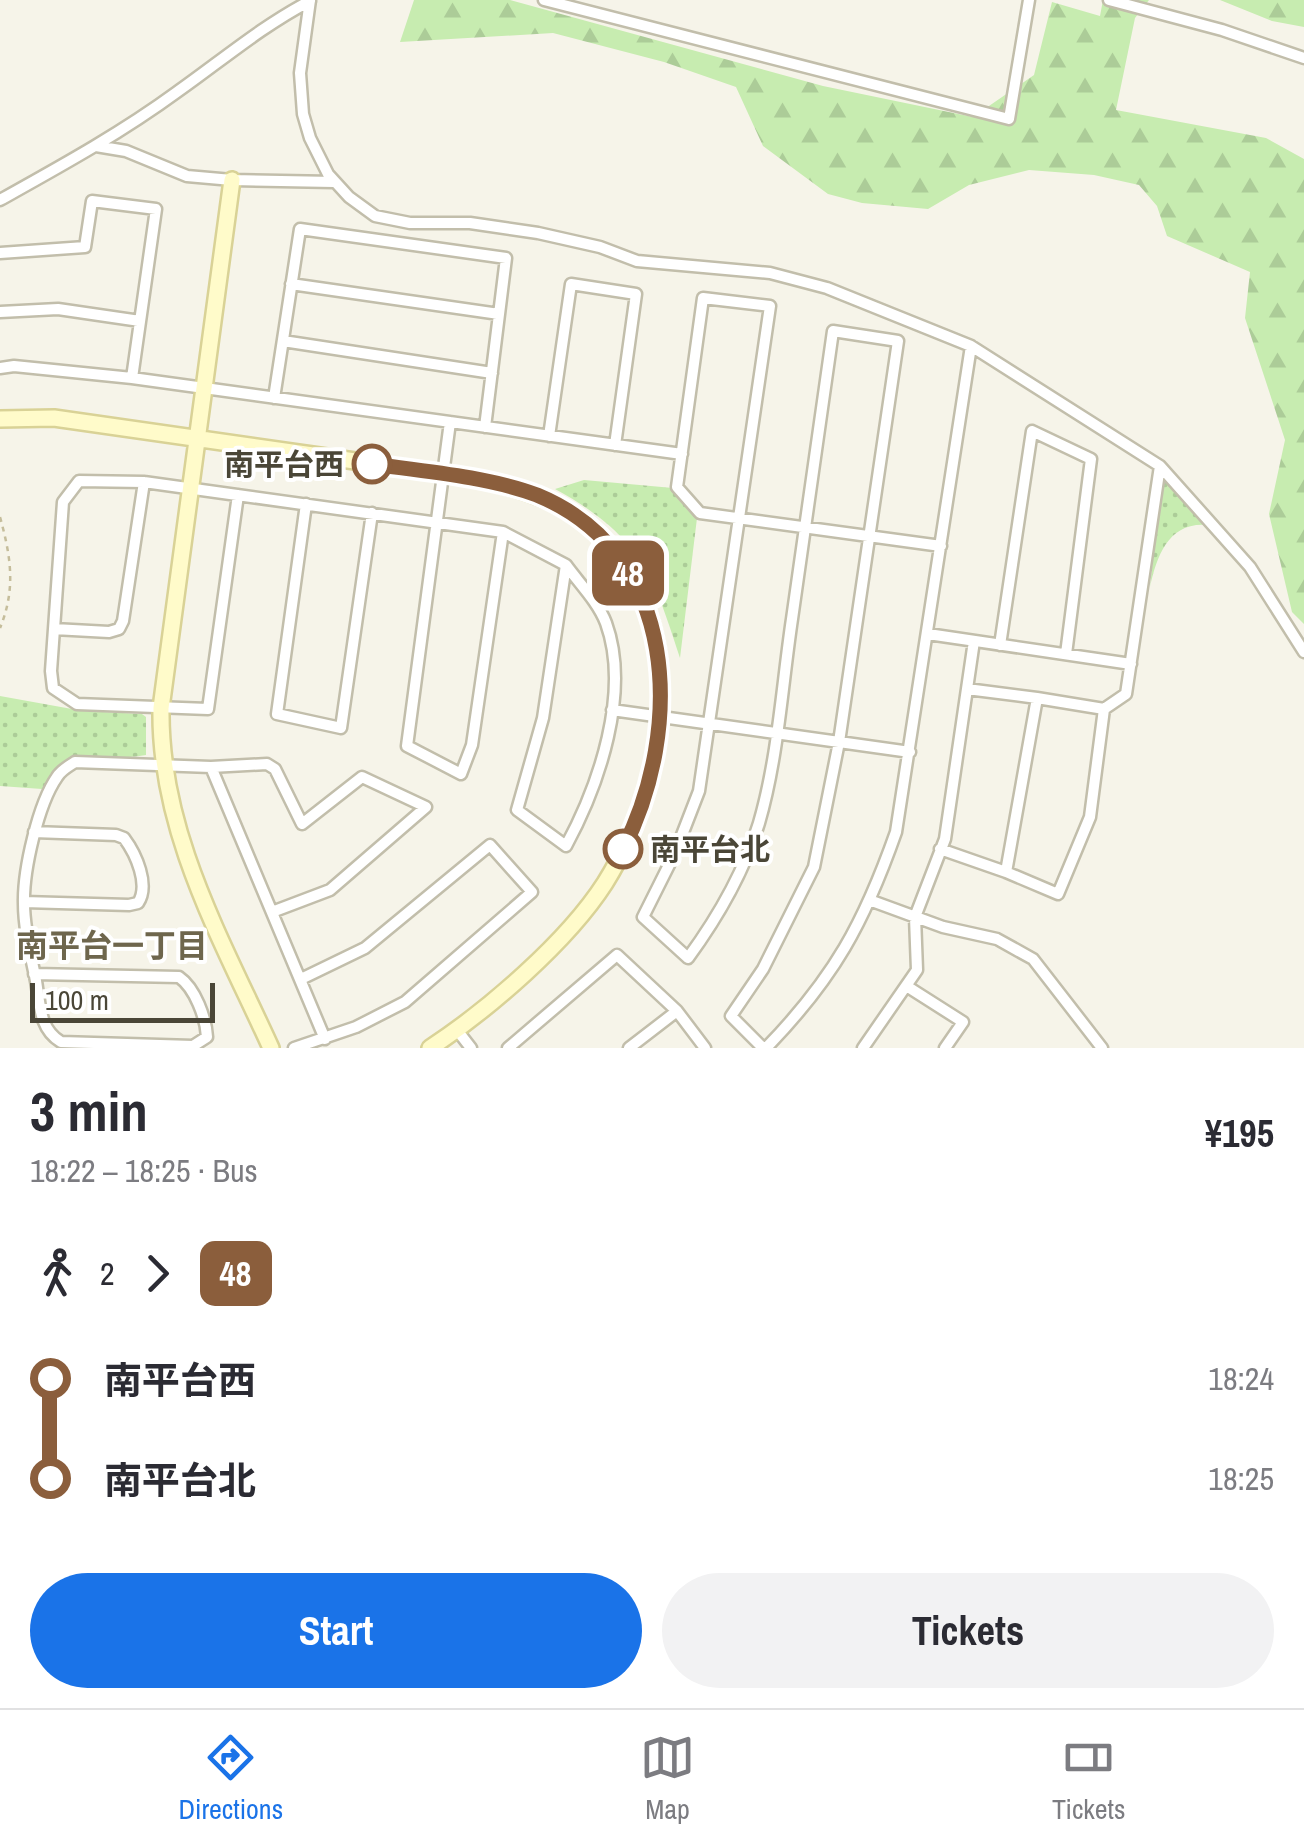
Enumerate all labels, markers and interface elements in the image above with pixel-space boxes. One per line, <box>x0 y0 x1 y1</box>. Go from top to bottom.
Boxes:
place label: 南平台西 <box>224 444 344 484</box>
marker: 南平台西 <box>353 445 391 483</box>
line badge: 48 <box>583 540 673 606</box>
text: 48 <box>612 550 644 597</box>
place label: 南平台北 <box>650 829 770 869</box>
marker: 南平台北 <box>604 830 642 868</box>
district label: 南平台一丁目 <box>16 924 208 967</box>
scale bar <box>30 978 215 1023</box>
text: 100 m <box>45 981 109 1019</box>
text: 3 min <box>30 1074 148 1148</box>
text: ¥195 <box>1205 1108 1274 1159</box>
text: 18:22 – 18:25 · Bus <box>30 1149 258 1192</box>
icon: walk <box>30 1246 85 1301</box>
icon: forward <box>130 1246 185 1301</box>
text: 48 <box>220 1250 252 1297</box>
text: 2 <box>100 1252 115 1295</box>
text: 南平台西 <box>104 1355 256 1406</box>
text: 18:24 <box>1208 1357 1274 1400</box>
text: 南平台北 <box>104 1455 256 1506</box>
text: 18:25 <box>1208 1457 1274 1500</box>
button: Start <box>30 1573 642 1688</box>
button: Tickets <box>662 1573 1274 1688</box>
tab: Directions <box>178 1730 283 1828</box>
tab: Map <box>640 1730 695 1828</box>
tab: Tickets <box>1052 1730 1126 1828</box>

